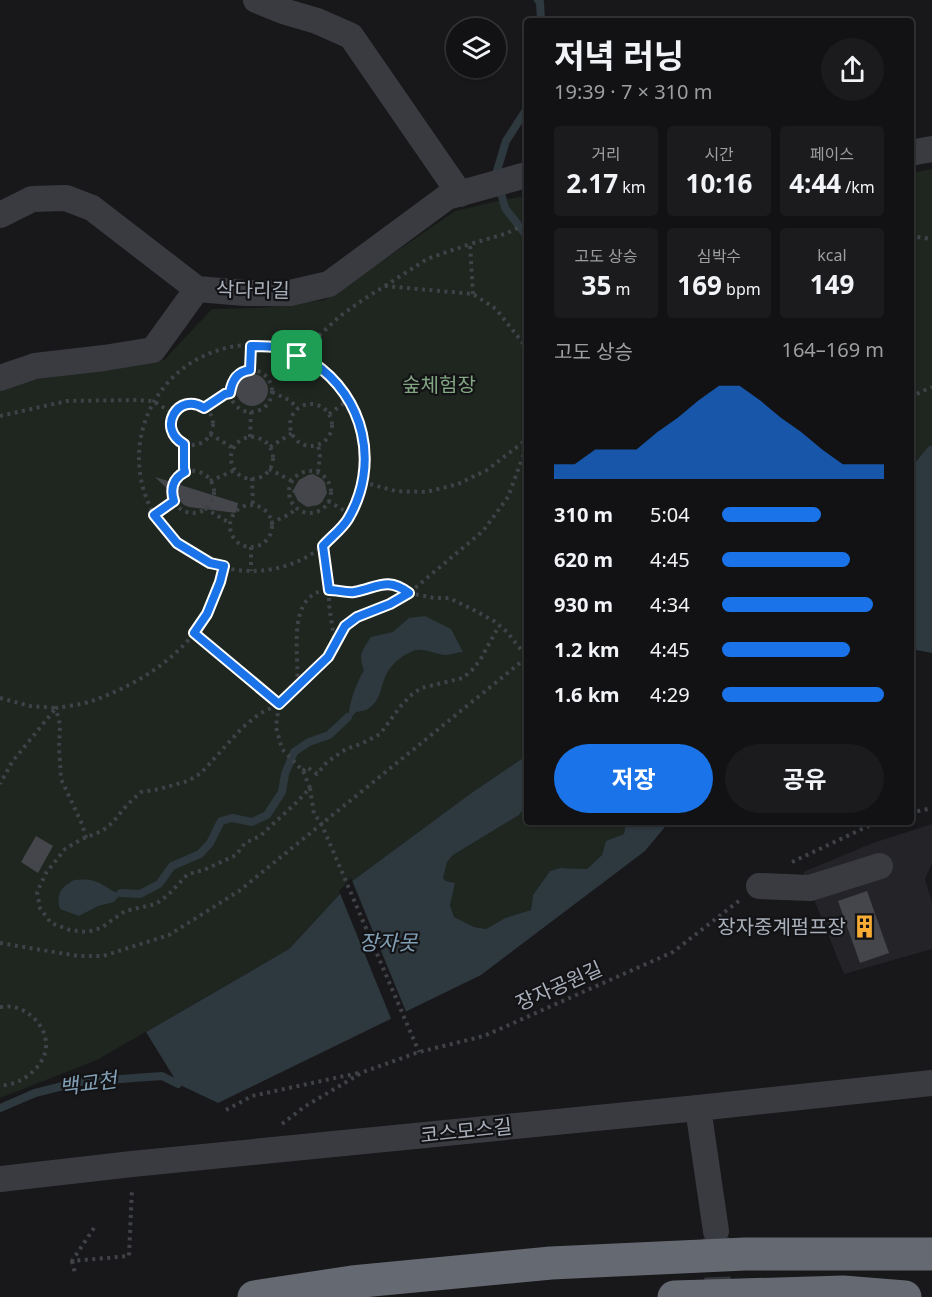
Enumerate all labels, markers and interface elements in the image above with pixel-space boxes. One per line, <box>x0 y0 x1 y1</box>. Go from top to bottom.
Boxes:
map controls <box>446 18 506 78</box>
button: layers <box>446 18 506 78</box>
text: 저녁 러닝 <box>554 33 684 78</box>
button: share <box>821 38 884 101</box>
text: 19:39 · 7 × 310 m <box>554 78 712 105</box>
text: 거리 <box>591 143 621 165</box>
text: 시간 <box>704 143 734 165</box>
text: 페이스 <box>810 143 854 165</box>
text: 2.17 <box>566 165 618 201</box>
text: 10:16 <box>686 165 752 201</box>
text: 4:44 <box>789 165 841 201</box>
text: km <box>618 176 646 198</box>
text: /km <box>841 176 875 198</box>
text: kcal <box>817 244 847 266</box>
text: 고도 상승 <box>574 245 638 267</box>
text: 심박수 <box>697 245 741 267</box>
text: 149 <box>810 266 854 302</box>
text: 35 <box>582 267 611 303</box>
text: 169 <box>677 267 722 303</box>
street label: 삭다리길 <box>216 275 290 304</box>
text: m <box>611 278 630 300</box>
text: bpm <box>722 278 761 300</box>
pin <box>271 330 322 381</box>
text: 164–169 m <box>781 336 884 363</box>
text: 고도 상승 <box>554 338 633 365</box>
icon: arrive <box>280 339 313 372</box>
park label: 숲체험장 <box>402 371 476 398</box>
text: 310 m <box>554 501 613 528</box>
text: 5:04 <box>650 501 690 528</box>
text: 620 m <box>554 546 613 573</box>
text: 4:45 <box>650 546 690 573</box>
text: 930 m <box>554 591 613 618</box>
text: 4:34 <box>650 591 690 618</box>
text: 1.2 km <box>554 636 620 663</box>
text: 4:45 <box>650 636 690 663</box>
text: 1.6 km <box>554 681 620 708</box>
text: 4:29 <box>650 681 690 708</box>
button: 저장 <box>554 744 713 813</box>
button: 공유 <box>725 744 884 813</box>
place label: 장자중계펌프장 <box>717 913 846 940</box>
building icon: 장자중계펌프장 <box>851 914 877 940</box>
water label: 장자못 <box>359 928 419 956</box>
street label: 장자공원길 <box>511 955 606 1017</box>
water label: 백교천 <box>57 1065 121 1101</box>
street label: 코스모스길 <box>419 1112 513 1149</box>

